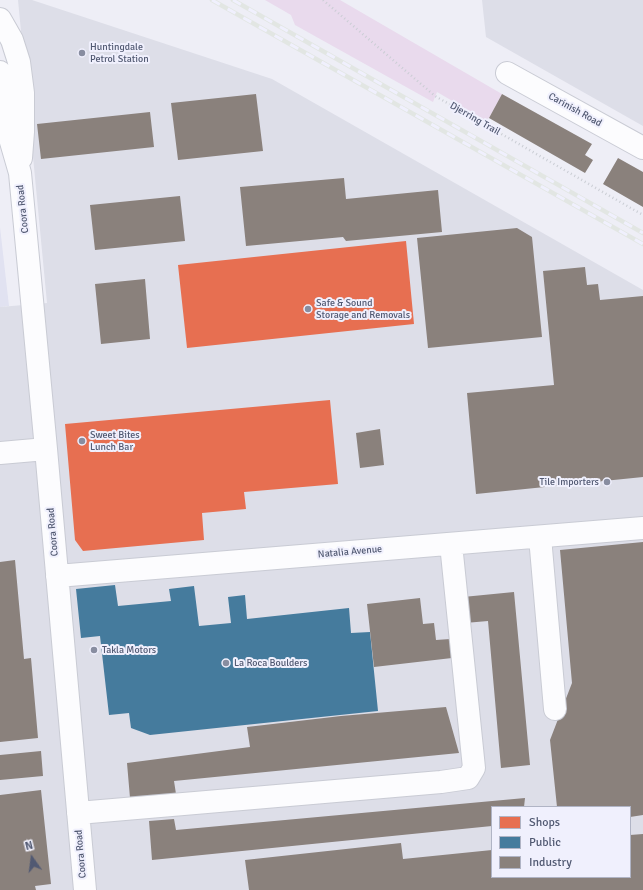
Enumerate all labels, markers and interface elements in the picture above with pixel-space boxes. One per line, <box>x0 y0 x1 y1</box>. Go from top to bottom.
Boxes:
place label: Huntingdale Petrol Station <box>90 41 149 64</box>
marker: Huntingdale Petrol Station <box>77 48 87 58</box>
street label: Carinish Road <box>546 90 604 130</box>
street label: Djerring Trail <box>448 100 502 138</box>
street label: Coora Road <box>14 184 32 234</box>
place label: Safe & Sound Storage and Removals <box>316 297 410 320</box>
marker: Safe & Sound Storage and Removals <box>303 304 313 314</box>
place label: Sweet Bites Lunch Bar <box>90 429 140 452</box>
marker: Sweet Bites Lunch Bar <box>77 436 87 446</box>
place label: Tile Importers <box>540 476 599 488</box>
marker: Tile Importers <box>602 477 612 487</box>
street label: Coora Road <box>45 507 61 557</box>
street label: Natalia Avenue <box>317 543 383 561</box>
place label: Takla Motors <box>102 644 156 656</box>
marker: Takla Motors <box>89 645 99 655</box>
place label: La Roca Boulders <box>234 657 307 669</box>
marker: La Roca Boulders <box>221 658 231 668</box>
legend <box>491 806 631 878</box>
text: Shops <box>529 815 560 830</box>
street label: Coora Road <box>73 829 89 879</box>
text: Public <box>529 835 561 850</box>
north arrow <box>12 838 52 878</box>
text: N <box>24 839 34 853</box>
text: Industry <box>529 855 572 870</box>

